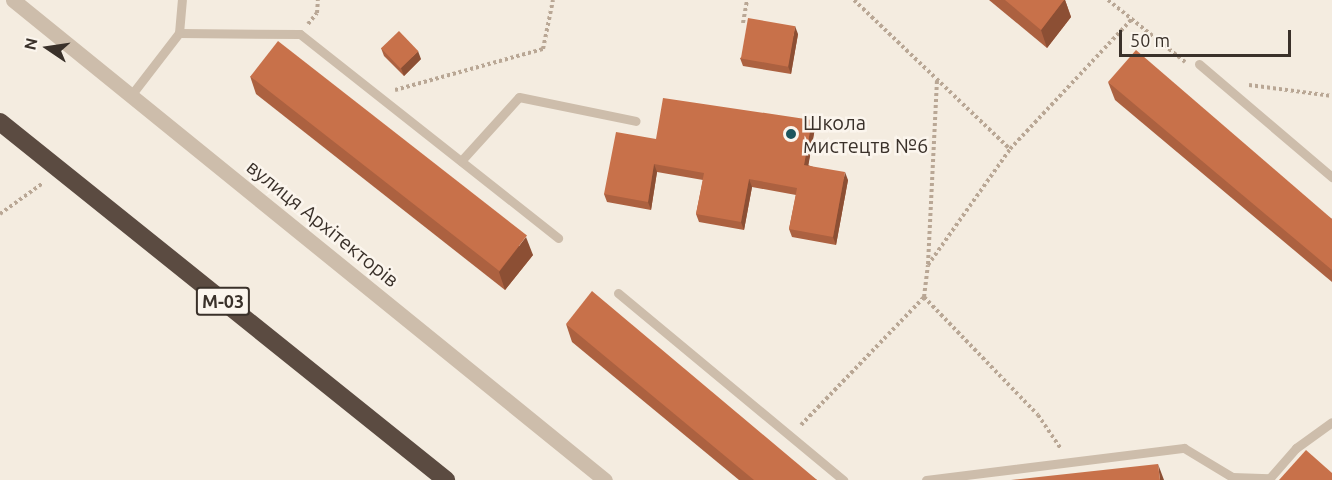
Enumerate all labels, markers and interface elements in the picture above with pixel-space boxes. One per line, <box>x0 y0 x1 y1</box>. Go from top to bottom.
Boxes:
north arrow <box>18 18 78 78</box>
scale bar <box>1122 18 1294 56</box>
text: 50 m <box>1130 30 1170 50</box>
text: N <box>20 36 41 52</box>
place label: Школа мистецтв №6 <box>803 110 928 157</box>
marker: Школа мистецтв №6 <box>784 127 798 141</box>
street label: вулиця Архітекторів <box>242 154 404 292</box>
road number: М-03 <box>194 286 252 316</box>

